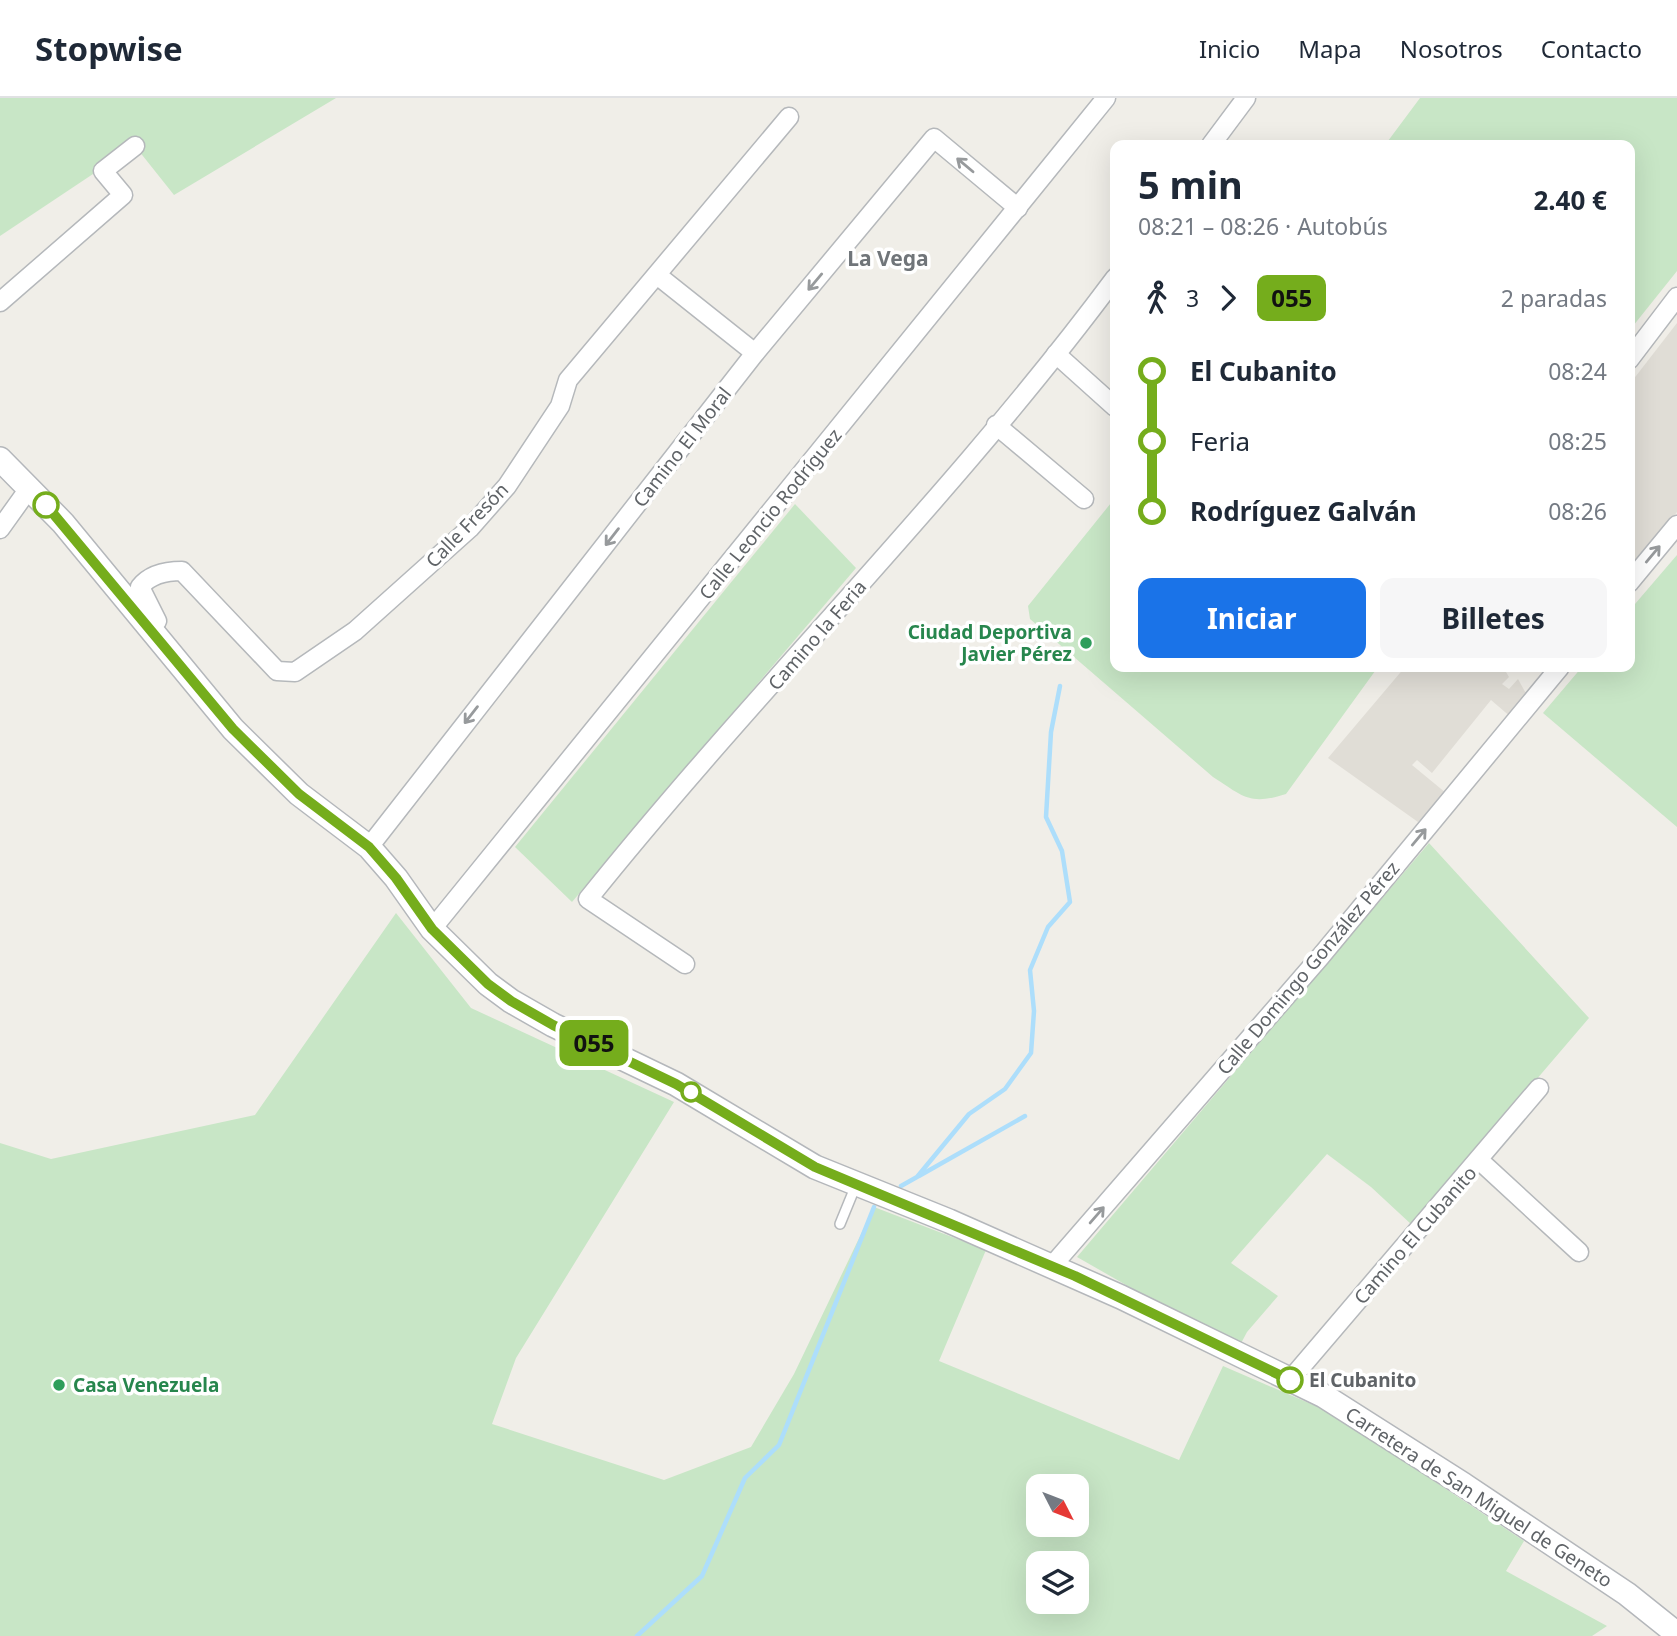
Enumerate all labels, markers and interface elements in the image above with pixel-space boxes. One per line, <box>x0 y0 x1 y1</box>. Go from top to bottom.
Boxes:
text: Stopwise <box>35 26 183 71</box>
text: Inicio <box>1199 32 1260 65</box>
text: Mapa <box>1298 32 1362 65</box>
text: Nosotros <box>1400 32 1503 65</box>
text: Contacto <box>1541 32 1642 65</box>
one-way arrow <box>957 157 975 173</box>
text: 5 min <box>1138 158 1243 210</box>
text: 2.40 € <box>1533 182 1607 218</box>
text: 08:21 – 08:26 · Autobús <box>1138 210 1388 242</box>
district label: La Vega <box>847 244 929 272</box>
one-way arrow <box>807 273 823 291</box>
icon: walk <box>1138 279 1176 317</box>
icon: forward <box>1209 279 1247 317</box>
text: 055 <box>1271 281 1312 314</box>
text: 3 <box>1186 282 1199 314</box>
text: 2 paradas <box>1501 282 1607 314</box>
text: El Cubanito <box>1190 353 1337 389</box>
text: 08:24 <box>1548 355 1607 387</box>
street label: Camino El Moral <box>627 382 737 512</box>
street label: Calle Leoncio Rodríguez <box>693 423 847 605</box>
text: Feria <box>1190 423 1250 459</box>
text: 08:25 <box>1548 425 1607 457</box>
street label: Calle Fresón <box>420 477 514 573</box>
unlabelled marker <box>33 492 59 518</box>
text: Rodríguez Galván <box>1190 493 1417 529</box>
text: 08:26 <box>1548 495 1607 527</box>
one-way arrow <box>605 527 620 545</box>
one-way arrow <box>1645 545 1661 563</box>
street label: Camino la Feria <box>762 574 872 696</box>
button: Iniciar <box>1138 578 1366 658</box>
button: Billetes <box>1380 578 1607 658</box>
place label: Ciudad Deportiva Javier Pérez <box>908 619 1072 667</box>
marker: Ciudad Deportiva Javier Pérez <box>1078 635 1094 651</box>
one-way arrow <box>464 706 479 724</box>
one-way arrow <box>1412 828 1427 846</box>
street label: Calle Domingo González Pérez <box>1211 856 1405 1080</box>
line badge: 055 <box>554 1020 634 1066</box>
text: 055 <box>573 1026 615 1059</box>
unlabelled marker <box>681 1082 701 1102</box>
street label: Camino El Cubanito <box>1348 1160 1482 1310</box>
one-way arrow <box>1089 1206 1105 1224</box>
marker: El Cubanito <box>1277 1367 1303 1393</box>
place label: El Cubanito <box>1309 1367 1416 1393</box>
place label: Casa Venezuela <box>73 1372 219 1398</box>
marker: Casa Venezuela <box>51 1377 67 1393</box>
street label: Carretera de San Miguel de Geneto <box>1341 1401 1617 1593</box>
north arrow <box>1026 1474 1088 1536</box>
map controls <box>1026 1474 1089 1614</box>
button: layers <box>1026 1551 1089 1614</box>

